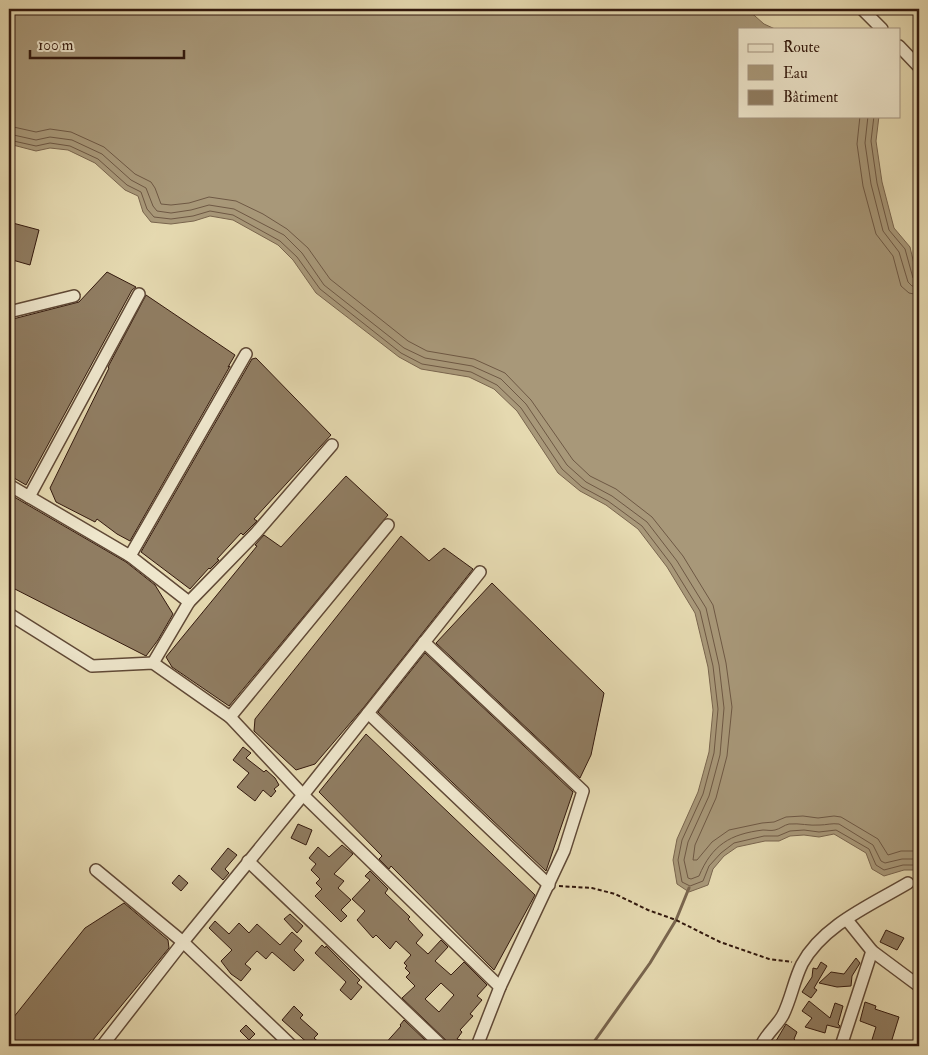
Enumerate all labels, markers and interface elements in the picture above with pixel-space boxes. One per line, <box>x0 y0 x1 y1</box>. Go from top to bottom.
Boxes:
scale bar <box>30 28 184 60</box>
legend <box>738 28 900 118</box>
text: 100 m <box>38 36 74 55</box>
text: Route <box>783 38 820 57</box>
text: Eau <box>783 64 808 83</box>
text: Bâtiment <box>783 88 838 107</box>

